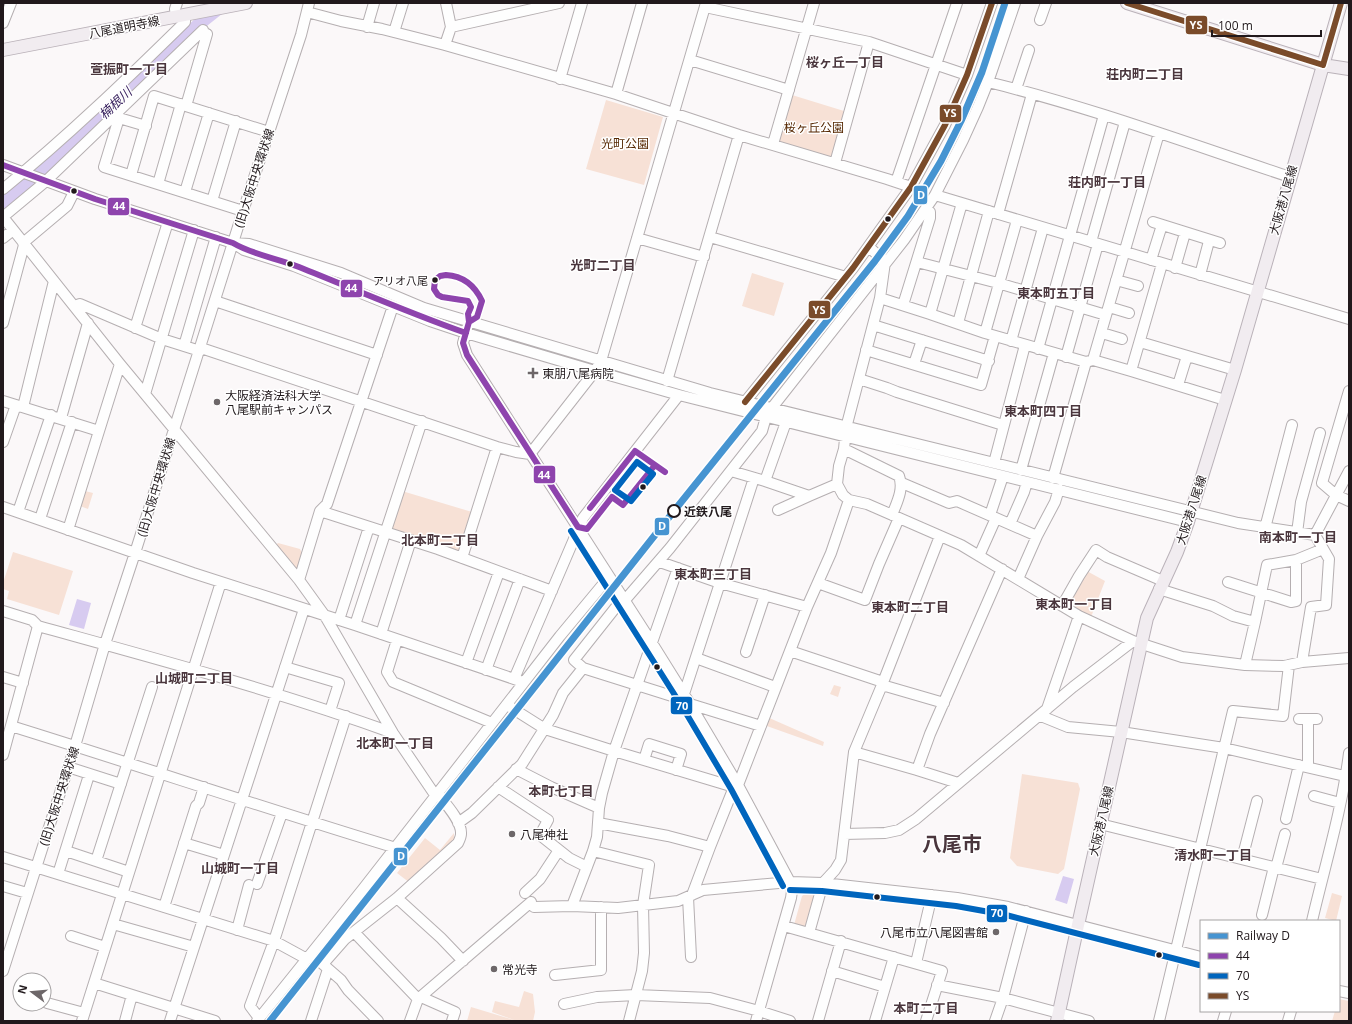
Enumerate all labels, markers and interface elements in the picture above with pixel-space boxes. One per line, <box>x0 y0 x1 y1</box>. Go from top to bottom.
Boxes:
street label: 八尾道明寺線 <box>87 12 161 42</box>
scale bar <box>1212 12 1321 38</box>
line badge: YS <box>1185 15 1208 35</box>
text: YS <box>1190 17 1202 32</box>
text: 100 m <box>1218 17 1253 34</box>
district label: 桜ヶ丘一丁目 <box>806 53 884 71</box>
district label: 萱振町一丁目 <box>90 60 168 78</box>
district label: 荘内町二丁目 <box>1106 65 1184 83</box>
water label: 楠根川 <box>95 82 137 123</box>
line badge: YS <box>939 104 962 123</box>
text: YS <box>944 105 956 120</box>
park label: 桜ヶ丘公園 <box>784 119 844 136</box>
street label: (旧)大阪中央環状線 <box>230 126 278 230</box>
park label: 光町公園 <box>601 135 649 152</box>
street label: 大阪港八尾線 <box>1265 163 1301 237</box>
district label: 荘内町一丁目 <box>1068 173 1146 191</box>
line badge: D <box>913 185 928 205</box>
unlabelled marker <box>69 186 79 196</box>
text: D <box>917 187 925 202</box>
line badge: 44 <box>107 197 130 216</box>
text: 44 <box>113 198 126 213</box>
unlabelled marker <box>883 214 893 224</box>
district label: 光町二丁目 <box>570 256 636 274</box>
unlabelled marker <box>285 259 295 269</box>
place label: アリオ八尾 <box>373 273 428 288</box>
marker: アリオ八尾 <box>430 275 440 285</box>
line badge: 44 <box>340 279 363 298</box>
text: 44 <box>345 280 358 295</box>
district label: 東本町五丁目 <box>1017 284 1095 302</box>
line badge: YS <box>808 300 831 319</box>
text: YS <box>813 302 825 317</box>
place label: 東朋八尾病院 <box>542 365 614 382</box>
marker: 東朋八尾病院 <box>527 367 539 379</box>
place label: 大阪経済法科大学 八尾駅前キャンパス <box>225 387 333 418</box>
marker: 大阪経済法科大学 八尾駅前キャンパス <box>212 397 222 407</box>
district label: 東本町四丁目 <box>1004 402 1082 420</box>
street label: (旧)大阪中央環状線 <box>133 435 179 539</box>
line badge: 44 <box>533 465 556 484</box>
text: 44 <box>538 467 551 482</box>
street label: 大阪港八尾線 <box>1172 473 1210 547</box>
unlabelled marker <box>638 482 648 492</box>
place label: 近鉄八尾 <box>684 503 732 520</box>
marker: 近鉄八尾 <box>667 504 681 518</box>
line badge: D <box>654 517 670 536</box>
text: D <box>658 518 666 533</box>
district label: 南本町一丁目 <box>1259 528 1337 546</box>
district label: 北本町二丁目 <box>401 531 479 549</box>
district label: 東本町三丁目 <box>674 565 752 583</box>
district label: 東本町一丁目 <box>1035 595 1113 613</box>
district label: 東本町二丁目 <box>871 598 949 616</box>
unlabelled marker <box>652 662 662 672</box>
district label: 山城町二丁目 <box>155 669 233 687</box>
line badge: 70 <box>670 696 693 715</box>
text: 70 <box>676 698 688 713</box>
district label: 北本町一丁目 <box>356 734 434 752</box>
street label: (旧)大阪中央環状線 <box>35 744 83 848</box>
district label: 本町七丁目 <box>528 782 594 800</box>
street label: 大阪港八尾線 <box>1085 784 1117 858</box>
place label: 八尾神社 <box>520 826 568 843</box>
marker: 八尾神社 <box>507 829 517 839</box>
district label: 八尾市 <box>922 830 982 857</box>
district label: 清水町一丁目 <box>1174 846 1252 864</box>
line badge: D <box>393 847 408 866</box>
text: D <box>397 848 405 863</box>
district label: 山城町一丁目 <box>201 859 279 877</box>
unlabelled marker <box>872 892 882 902</box>
line badge: 70 <box>986 904 1008 923</box>
text: 70 <box>991 905 1003 920</box>
legend <box>1200 920 1340 1012</box>
place label: 八尾市立八尾図書館 <box>880 924 988 941</box>
marker: 八尾市立八尾図書館 <box>991 927 1001 937</box>
text: Railway D <box>1236 927 1290 944</box>
text: 44 <box>1236 947 1250 964</box>
unlabelled marker <box>1154 950 1164 960</box>
place label: 常光寺 <box>502 961 538 978</box>
marker: 常光寺 <box>489 964 499 974</box>
text: 70 <box>1236 967 1250 984</box>
north arrow <box>12 972 52 1012</box>
text: N <box>13 983 30 995</box>
text: YS <box>1236 987 1249 1004</box>
district label: 本町二丁目 <box>893 999 959 1017</box>

